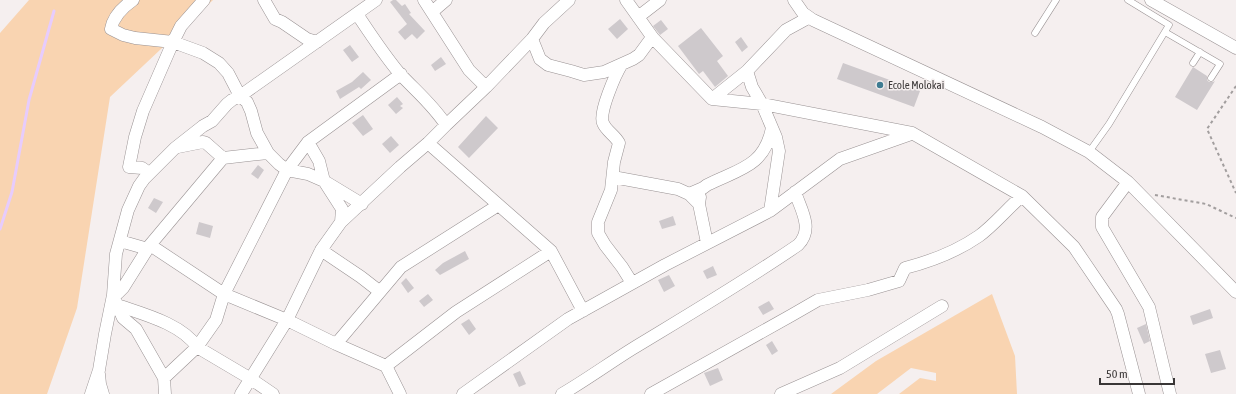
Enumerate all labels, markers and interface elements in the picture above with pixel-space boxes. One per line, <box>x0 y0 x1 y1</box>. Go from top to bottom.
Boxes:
place label: Ecole Molokai <box>888 79 944 91</box>
marker: Ecole Molokai <box>875 80 885 90</box>
scale bar <box>1100 360 1174 386</box>
text: 50 m <box>1106 367 1128 381</box>

